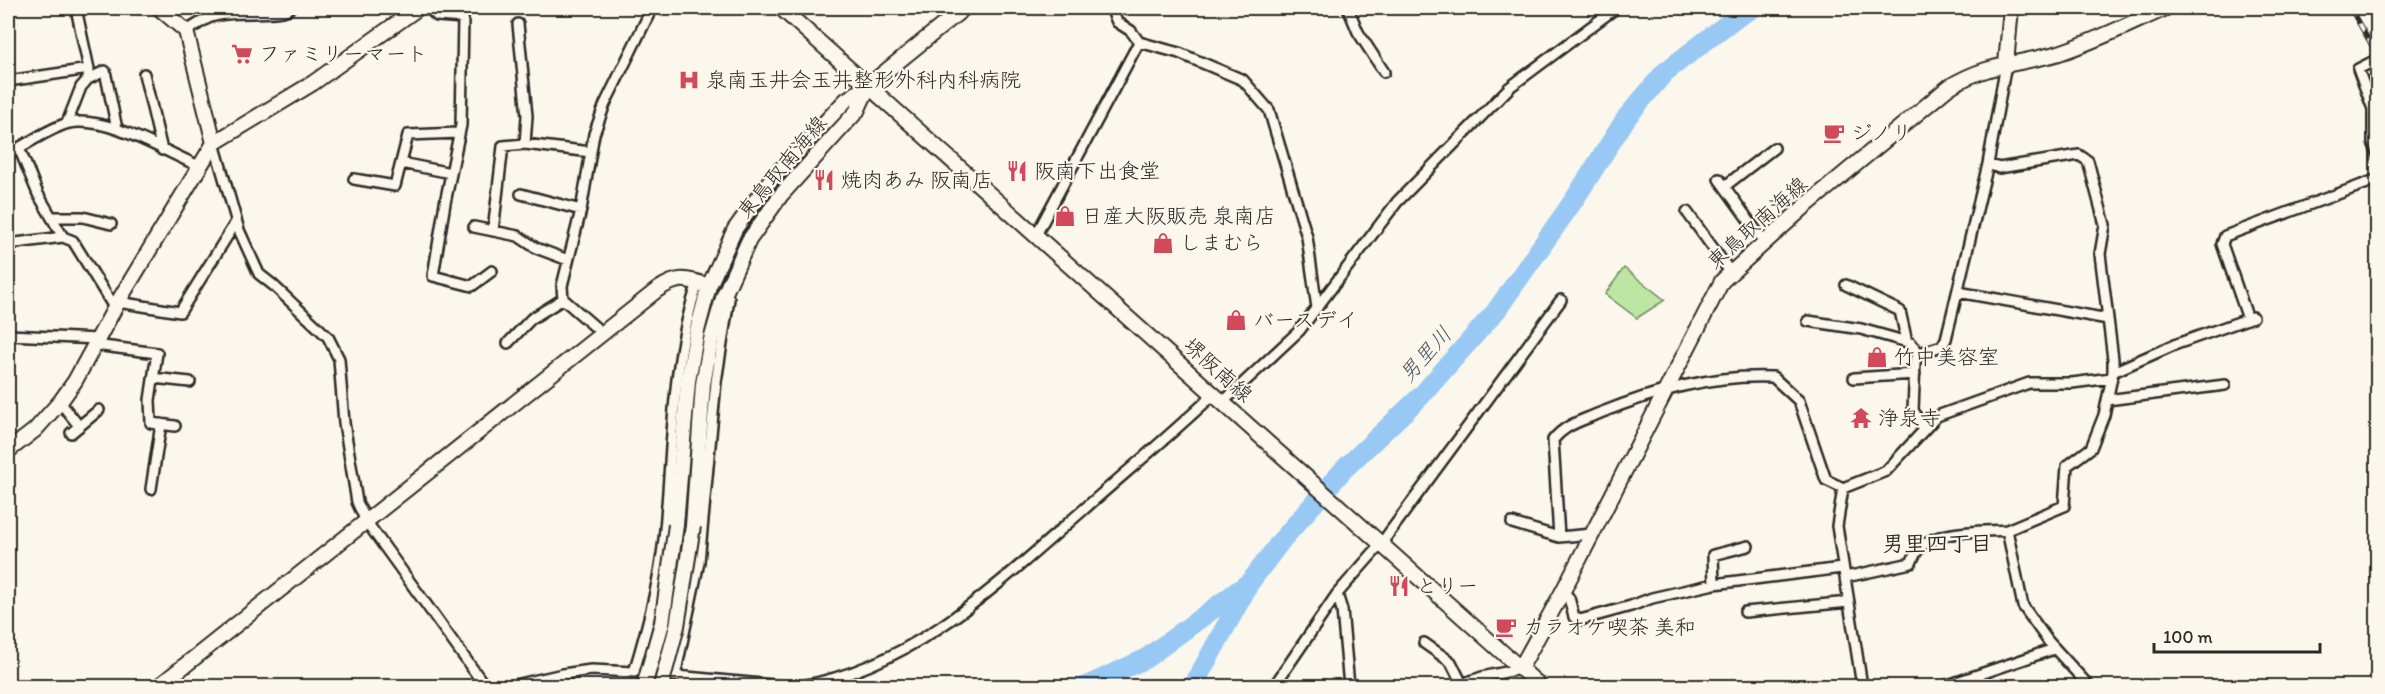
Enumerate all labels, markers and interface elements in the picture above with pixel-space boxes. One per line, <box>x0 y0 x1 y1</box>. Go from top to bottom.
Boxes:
place label: ファミリーマート <box>259 41 427 66</box>
supermarket icon: ファミリーマート <box>230 42 254 66</box>
place label: 泉南玉井会玉井整形外科内科病院 <box>706 67 1021 92</box>
hospital icon: 泉南玉井会玉井整形外科内科病院 <box>677 68 701 92</box>
street label: 東鳥取南海線 <box>732 110 832 223</box>
place label: ジノリ <box>1851 120 1912 145</box>
cafe icon: ジノリ <box>1822 121 1846 145</box>
place label: 阪南下出食堂 <box>1034 158 1160 183</box>
restaurant icon: 阪南下出食堂 <box>1005 159 1029 183</box>
place label: 焼肉あみ 阪南店 <box>841 167 993 192</box>
restaurant icon: 焼肉あみ 阪南店 <box>812 168 836 192</box>
street label: 東鳥取南海線 <box>1701 171 1812 274</box>
place label: 日産大阪販売 泉南店 <box>1082 203 1276 228</box>
shop icon: 日産大阪販売 泉南店 <box>1053 204 1077 228</box>
place label: しまむら <box>1180 230 1264 255</box>
shop icon: しまむら <box>1151 231 1175 255</box>
place label: バースデイ <box>1253 307 1357 332</box>
shop icon: バースデイ <box>1224 308 1248 332</box>
water label: 男里川 <box>1393 321 1457 388</box>
street label: 堺阪南線 <box>1179 332 1258 407</box>
place label: 竹中美容室 <box>1894 344 1999 369</box>
shop icon: 竹中美容室 <box>1865 345 1889 369</box>
place label: 浄泉寺 <box>1878 405 1941 430</box>
temple icon: 浄泉寺 <box>1849 406 1873 430</box>
district label: 男里四丁目 <box>1882 530 1992 557</box>
place label: とりー <box>1416 573 1478 598</box>
restaurant icon: とりー <box>1387 574 1411 598</box>
place label: カラオケ喫茶 美和 <box>1523 614 1696 639</box>
cafe icon: カラオケ喫茶 美和 <box>1494 615 1518 639</box>
scale bar <box>2154 616 2320 654</box>
text: 100 m <box>2163 626 2213 648</box>

